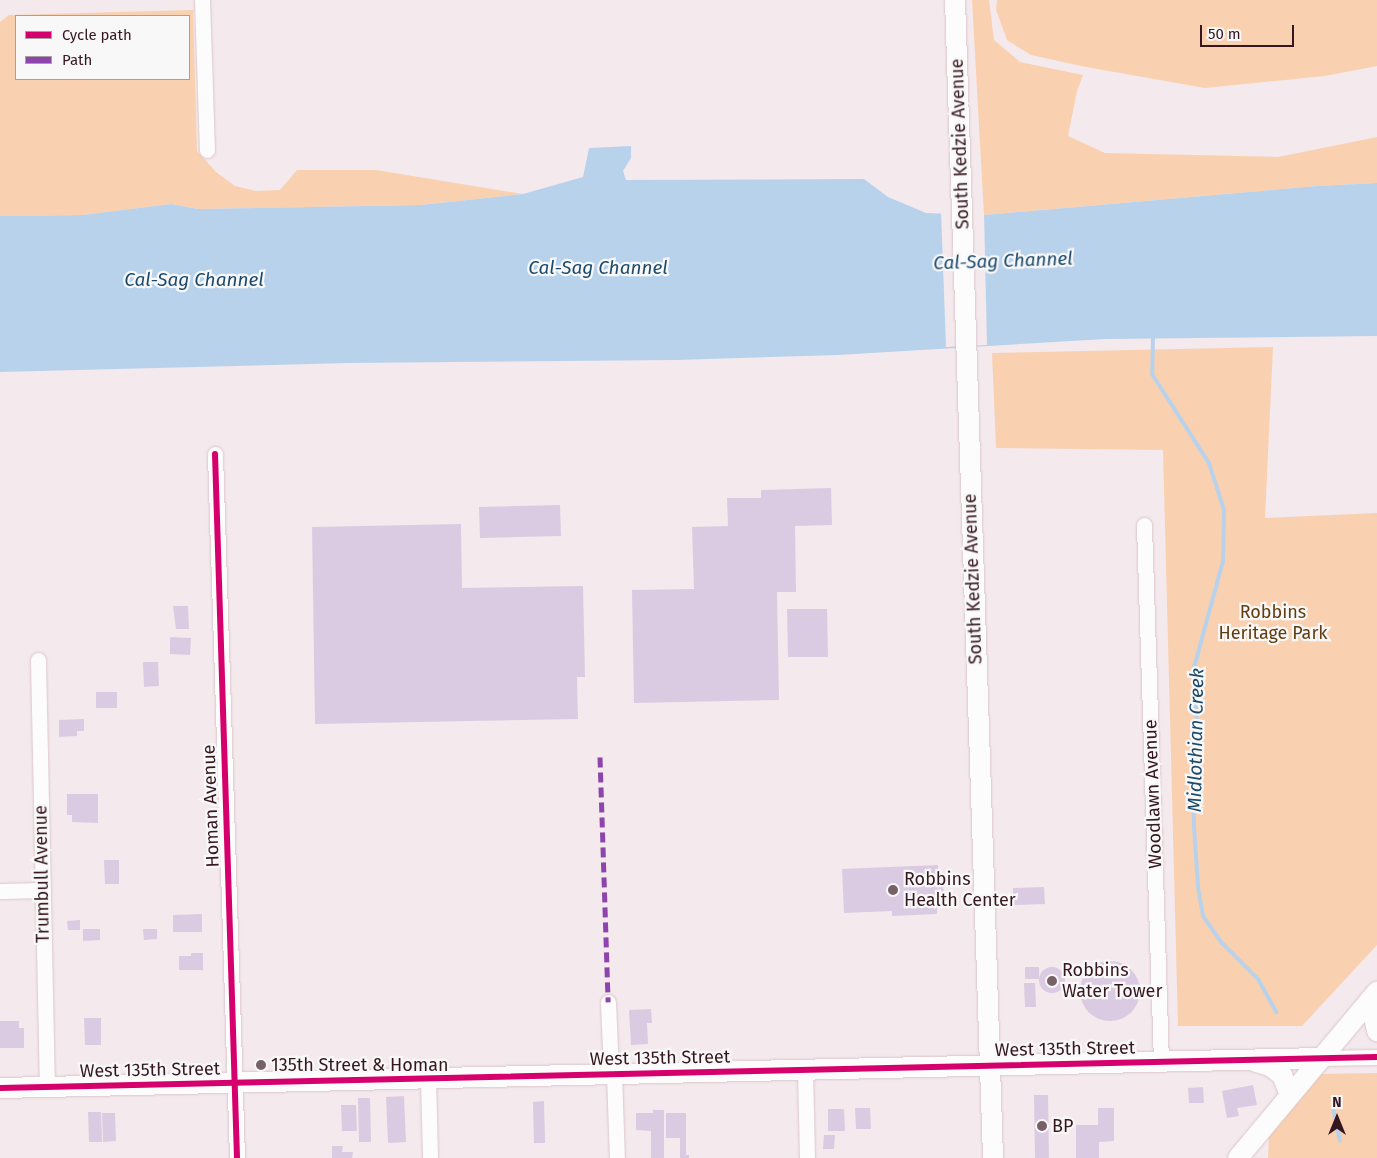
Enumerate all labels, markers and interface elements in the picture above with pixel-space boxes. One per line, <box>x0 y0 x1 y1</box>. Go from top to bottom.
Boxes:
legend <box>15 15 190 80</box>
scale bar <box>1202 15 1296 47</box>
text: 50 m <box>1208 25 1241 43</box>
text: Cycle path <box>62 26 132 44</box>
text: Path <box>62 51 92 69</box>
street label: South Kedzie Avenue <box>946 58 974 230</box>
water label: Cal-Sag Channel <box>933 247 1073 275</box>
water label: Cal-Sag Channel <box>528 257 668 279</box>
water label: Cal-Sag Channel <box>124 269 264 291</box>
street label: South Kedzie Avenue <box>959 493 987 665</box>
park label: Robbins Heritage Park <box>1218 602 1328 644</box>
water label: Midlothian Creek <box>1183 668 1209 812</box>
street label: Woodlawn Avenue <box>1140 719 1166 869</box>
street label: Homan Avenue <box>198 744 224 868</box>
street label: Trumbull Avenue <box>30 805 54 943</box>
place label: Robbins Health Center <box>904 869 1016 912</box>
marker: Robbins Health Center <box>886 883 900 897</box>
place label: Robbins Water Tower <box>1062 960 1162 1002</box>
marker: Robbins Water Tower <box>1046 975 1058 987</box>
street label: West 135th Street <box>995 1037 1135 1061</box>
street label: West 135th Street <box>590 1046 730 1070</box>
place label: 135th Street & Homan <box>271 1054 448 1076</box>
street label: West 135th Street <box>80 1058 220 1082</box>
marker: 135th Street & Homan <box>255 1059 267 1071</box>
north arrow <box>1312 1093 1362 1143</box>
text: N <box>1332 1094 1342 1111</box>
place label: BP <box>1052 1115 1073 1137</box>
marker: BP <box>1036 1120 1048 1132</box>

